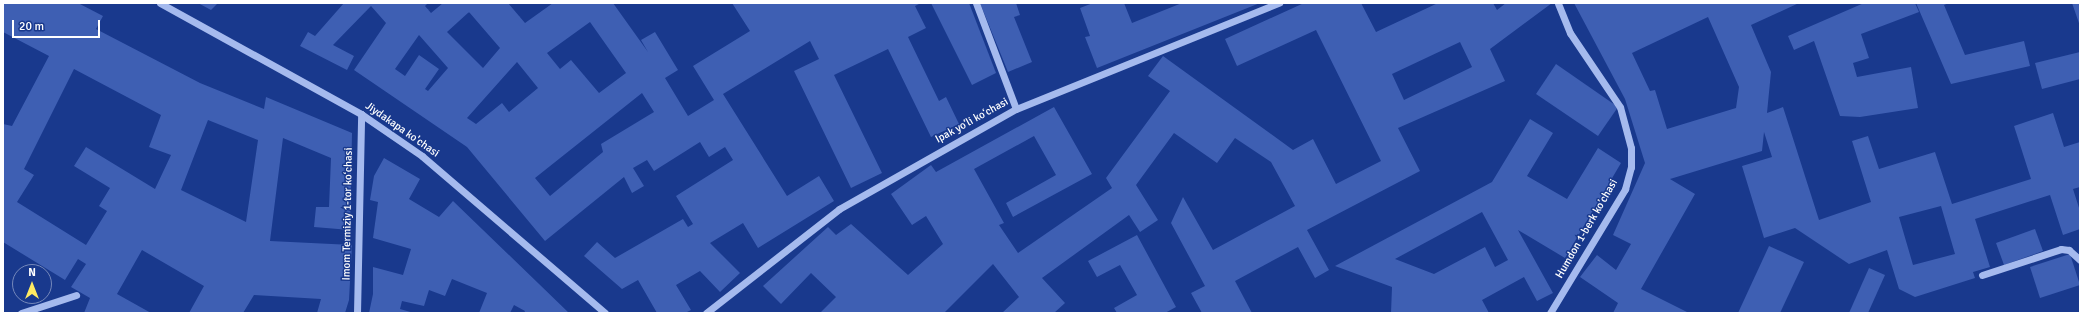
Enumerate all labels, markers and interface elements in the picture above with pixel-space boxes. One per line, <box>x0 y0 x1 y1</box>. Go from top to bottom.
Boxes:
scale bar <box>14 12 102 38</box>
text: 20 m <box>19 19 44 34</box>
street label: Ipak yoʻli koʻchasi <box>933 95 1011 147</box>
street label: Jiydakapa ko'chasi <box>363 100 441 160</box>
street label: Imom Termiziy 1-tor koʻchasi <box>340 147 356 281</box>
street label: Humdon 1-berk koʼchasi <box>1553 177 1621 281</box>
north arrow <box>12 264 52 304</box>
text: N <box>28 266 36 279</box>

